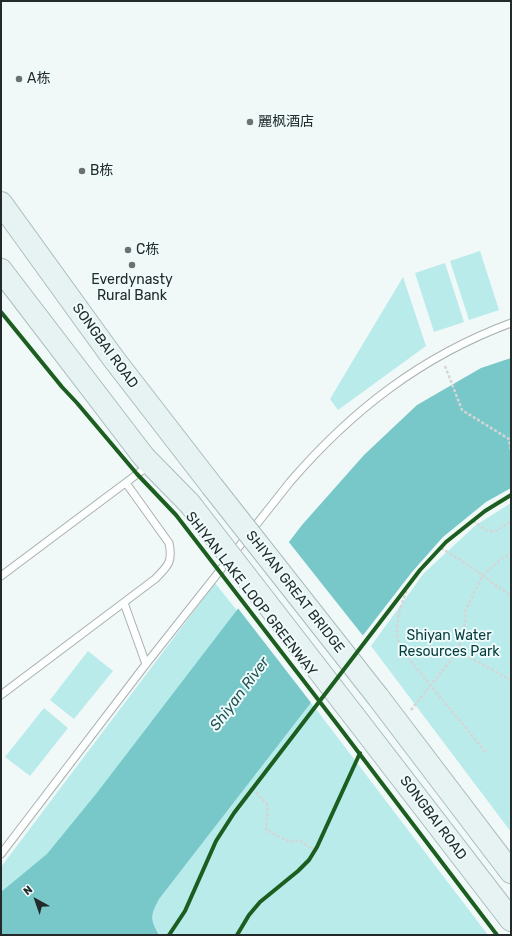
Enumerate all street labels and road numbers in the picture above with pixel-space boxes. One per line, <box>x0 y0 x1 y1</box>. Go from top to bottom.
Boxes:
street label: SONGBAI ROAD <box>69 300 141 392</box>
street label: SHIYAN LAKE LOOP GREENWAY <box>182 509 320 679</box>
street label: SHIYAN GREAT BRIDGE <box>242 528 348 656</box>
street label: SONGBAI ROAD <box>396 773 470 863</box>

